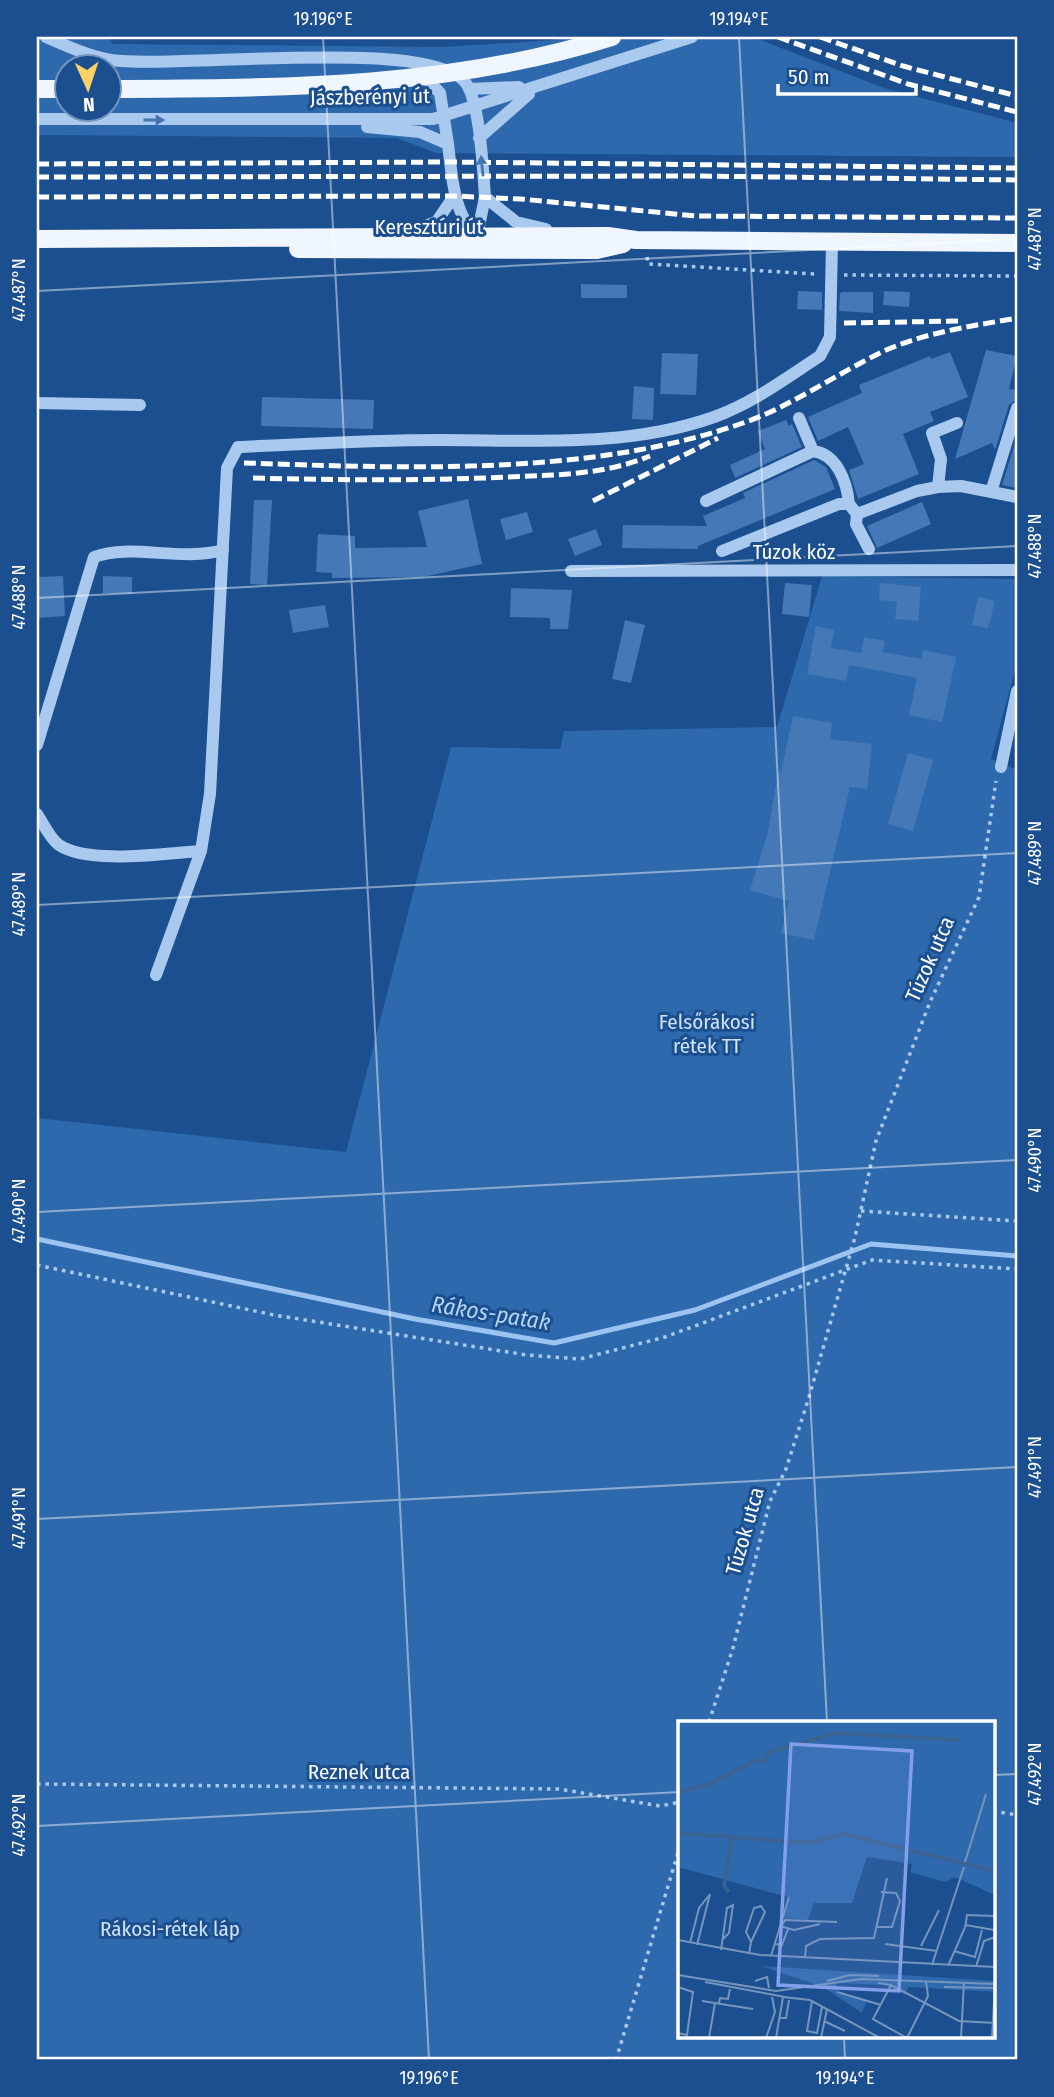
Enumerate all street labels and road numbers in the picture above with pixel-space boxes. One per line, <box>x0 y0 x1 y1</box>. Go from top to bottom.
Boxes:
street label: Jászberényi út <box>310 83 430 111</box>
street label: Keresztúri út <box>375 214 484 240</box>
street label: Túzok köz <box>753 539 835 565</box>
street label: Túzok utca <box>900 912 960 1006</box>
street label: Túzok utca <box>720 1484 770 1578</box>
street label: Reznek utca <box>308 1759 410 1785</box>

